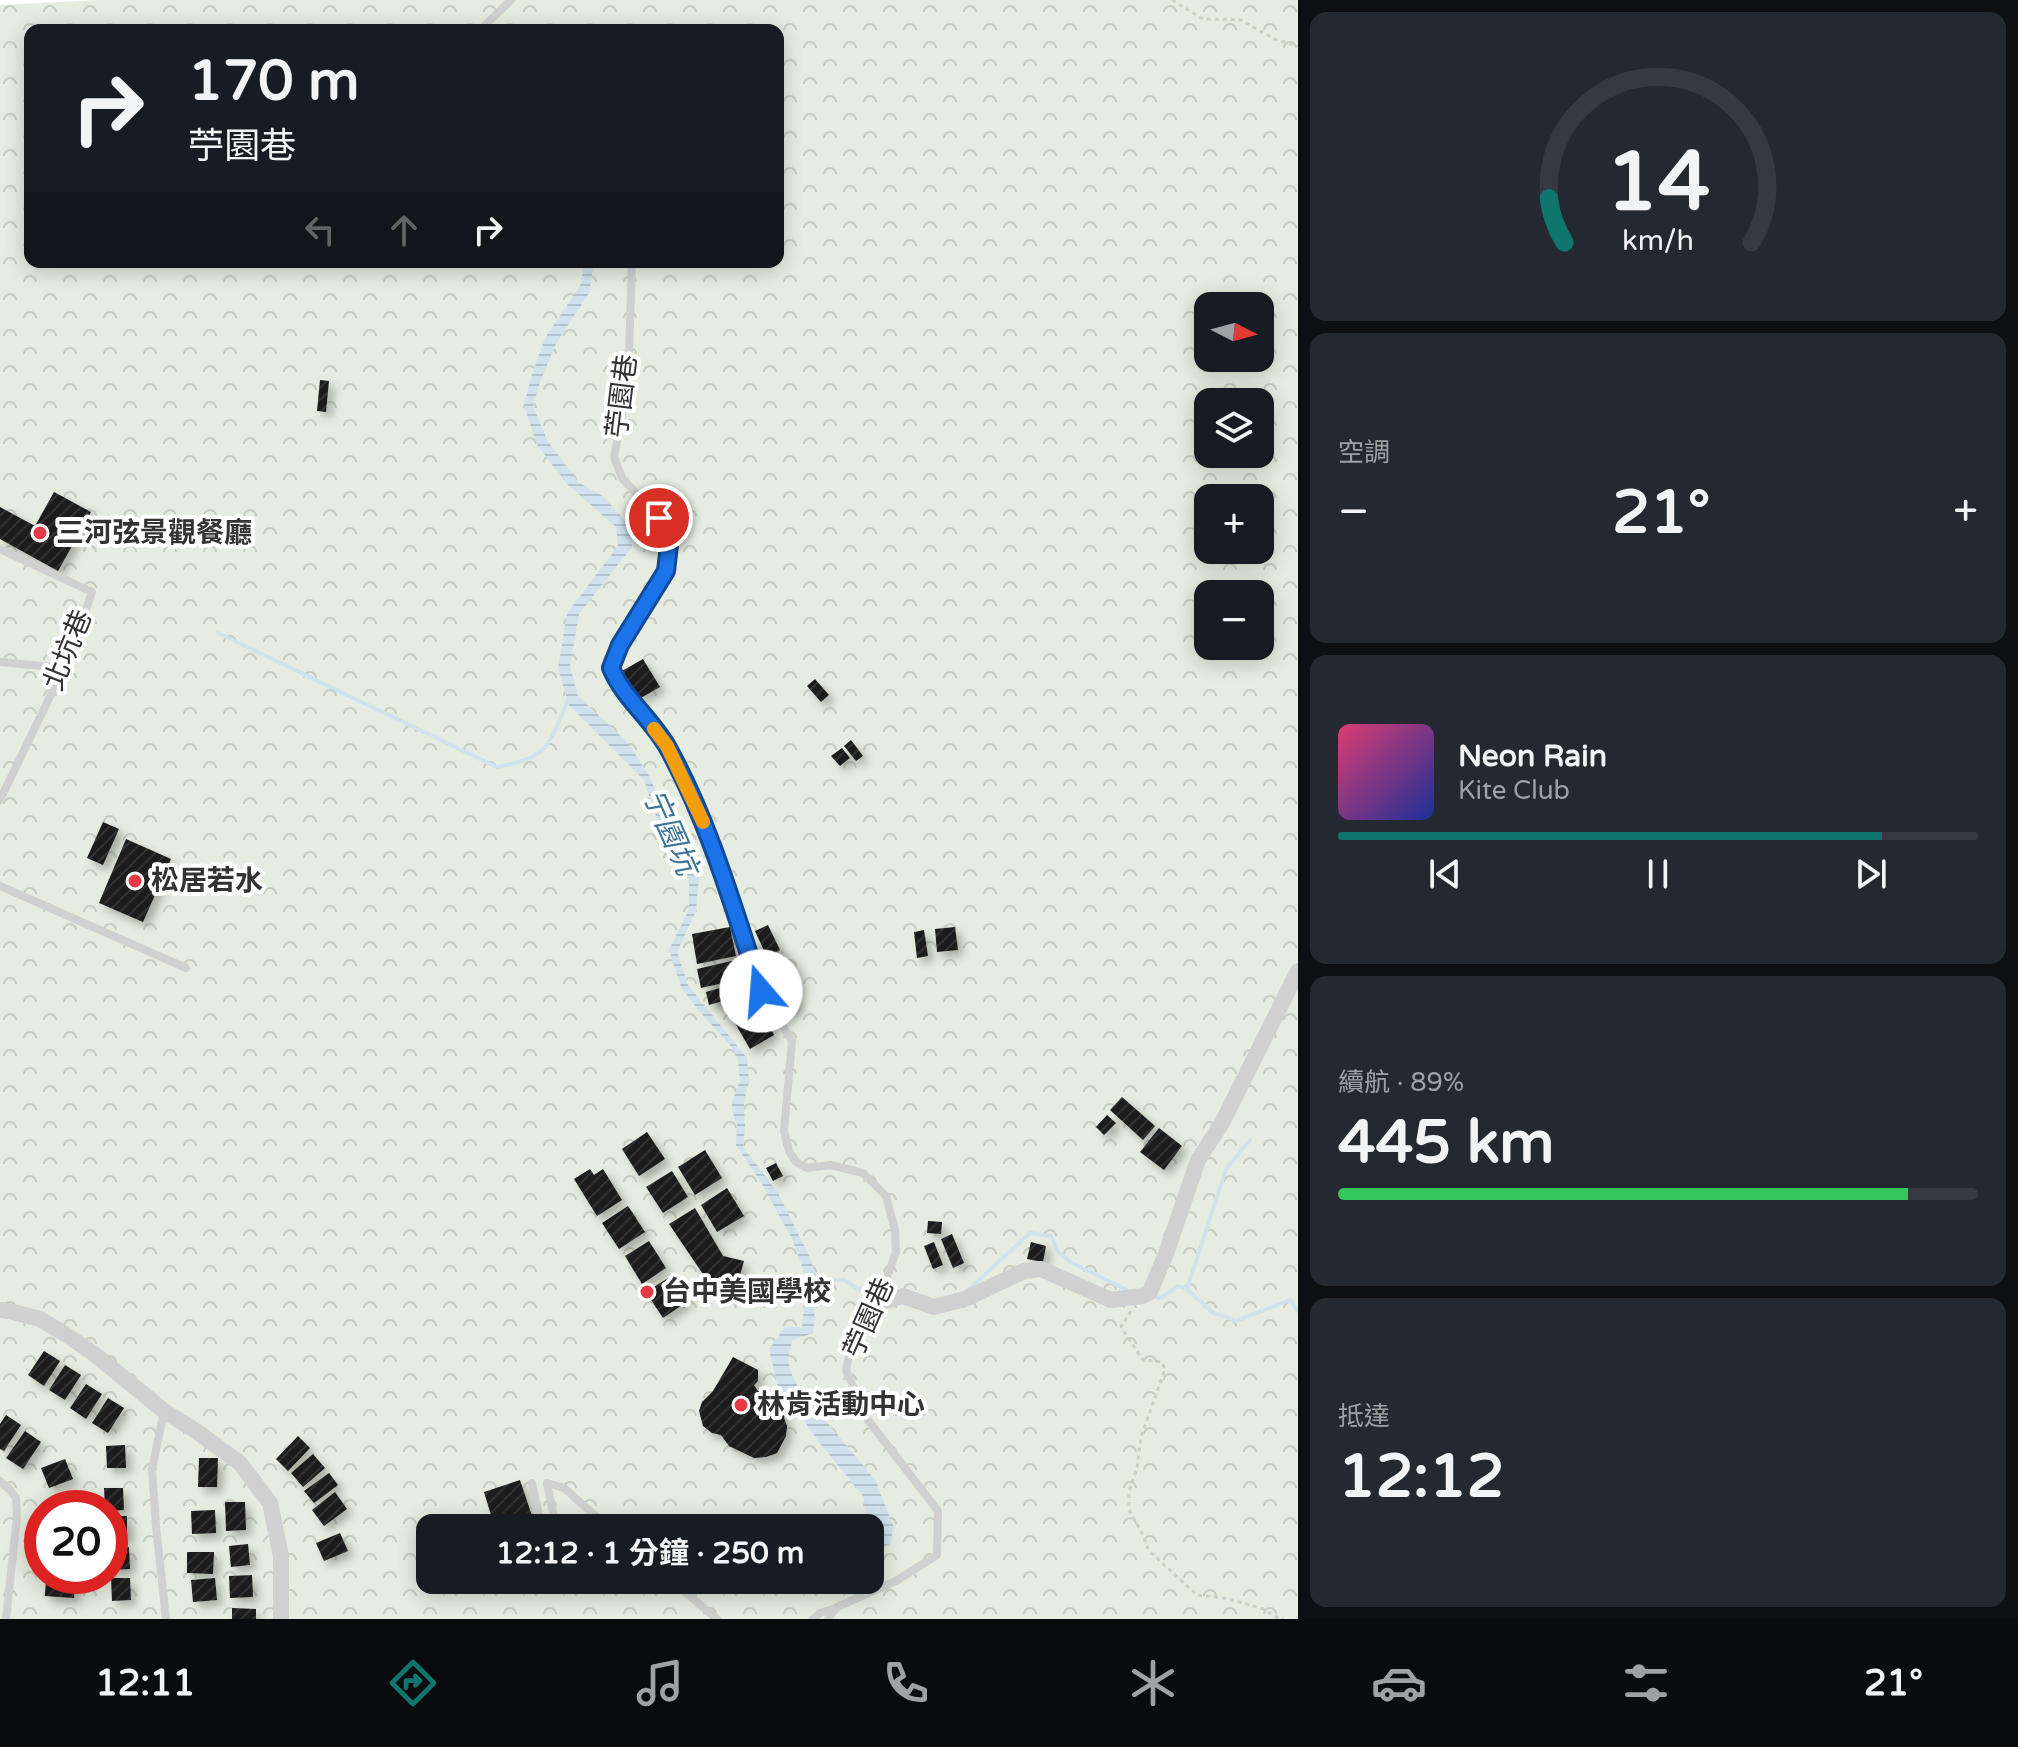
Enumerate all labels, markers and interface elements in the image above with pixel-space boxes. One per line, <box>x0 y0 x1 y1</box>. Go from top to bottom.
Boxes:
text: 170 m <box>188 48 359 115</box>
icon: right <box>56 56 160 160</box>
text: 苧園巷 <box>188 125 296 168</box>
text: 14 <box>1606 132 1710 232</box>
icon: left <box>298 208 342 252</box>
icon: ahead <box>382 208 426 252</box>
icon: right <box>466 208 510 252</box>
text: km/h <box>1622 224 1694 258</box>
north arrow <box>1194 292 1274 372</box>
map controls <box>1194 292 1274 660</box>
street label: 苧園巷 <box>600 352 644 440</box>
button: layers <box>1194 388 1274 468</box>
text: 空調 <box>1338 437 1390 468</box>
text: 21° <box>1612 477 1710 549</box>
pin <box>625 484 693 552</box>
button: + <box>1194 484 1274 564</box>
text: − <box>1338 486 1369 539</box>
text: + <box>1953 486 1978 539</box>
icon: arrive <box>637 496 681 540</box>
place label: 三河弦景觀餐廳 <box>56 516 252 550</box>
marker: 三河弦景觀餐廳 <box>31 524 49 542</box>
button: − <box>1194 580 1274 660</box>
street label: 北坑巷 <box>37 605 99 695</box>
text: Neon Rain <box>1458 738 1607 775</box>
text: Kite Club <box>1458 775 1570 806</box>
water label: 宁園坑 <box>635 783 707 884</box>
icon: previous <box>1423 852 1467 896</box>
icon: pause <box>1636 852 1680 896</box>
icon: next <box>1849 852 1893 896</box>
place label: 松居若水 <box>151 864 263 898</box>
marker: 松居若水 <box>126 872 144 890</box>
position arrow <box>719 949 803 1033</box>
text: 續航 · 89% <box>1338 1067 1464 1098</box>
text: 445 km <box>1338 1107 1554 1179</box>
street label: 苧園巷 <box>836 1273 902 1363</box>
place label: 台中美國學校 <box>663 1275 831 1309</box>
marker: 台中美國學校 <box>638 1283 656 1301</box>
place label: 林肯活動中心 <box>757 1388 925 1422</box>
marker: 林肯活動中心 <box>732 1396 750 1414</box>
text: 抵達 <box>1338 1401 1390 1432</box>
text: 12:12 <box>1338 1441 1504 1513</box>
speed limit sign: 20 <box>24 1490 128 1594</box>
text: 12:12 · 1 分鐘 · 250 m <box>496 1535 804 1572</box>
icon: directions <box>385 1655 441 1711</box>
icon: music <box>632 1655 688 1711</box>
icon: phone <box>878 1655 934 1711</box>
icon: climate <box>1125 1655 1181 1711</box>
icon: car <box>1371 1655 1427 1711</box>
icon: filters <box>1618 1655 1674 1711</box>
text: 12:11 <box>95 1662 195 1705</box>
text: 21° <box>1864 1662 1923 1705</box>

